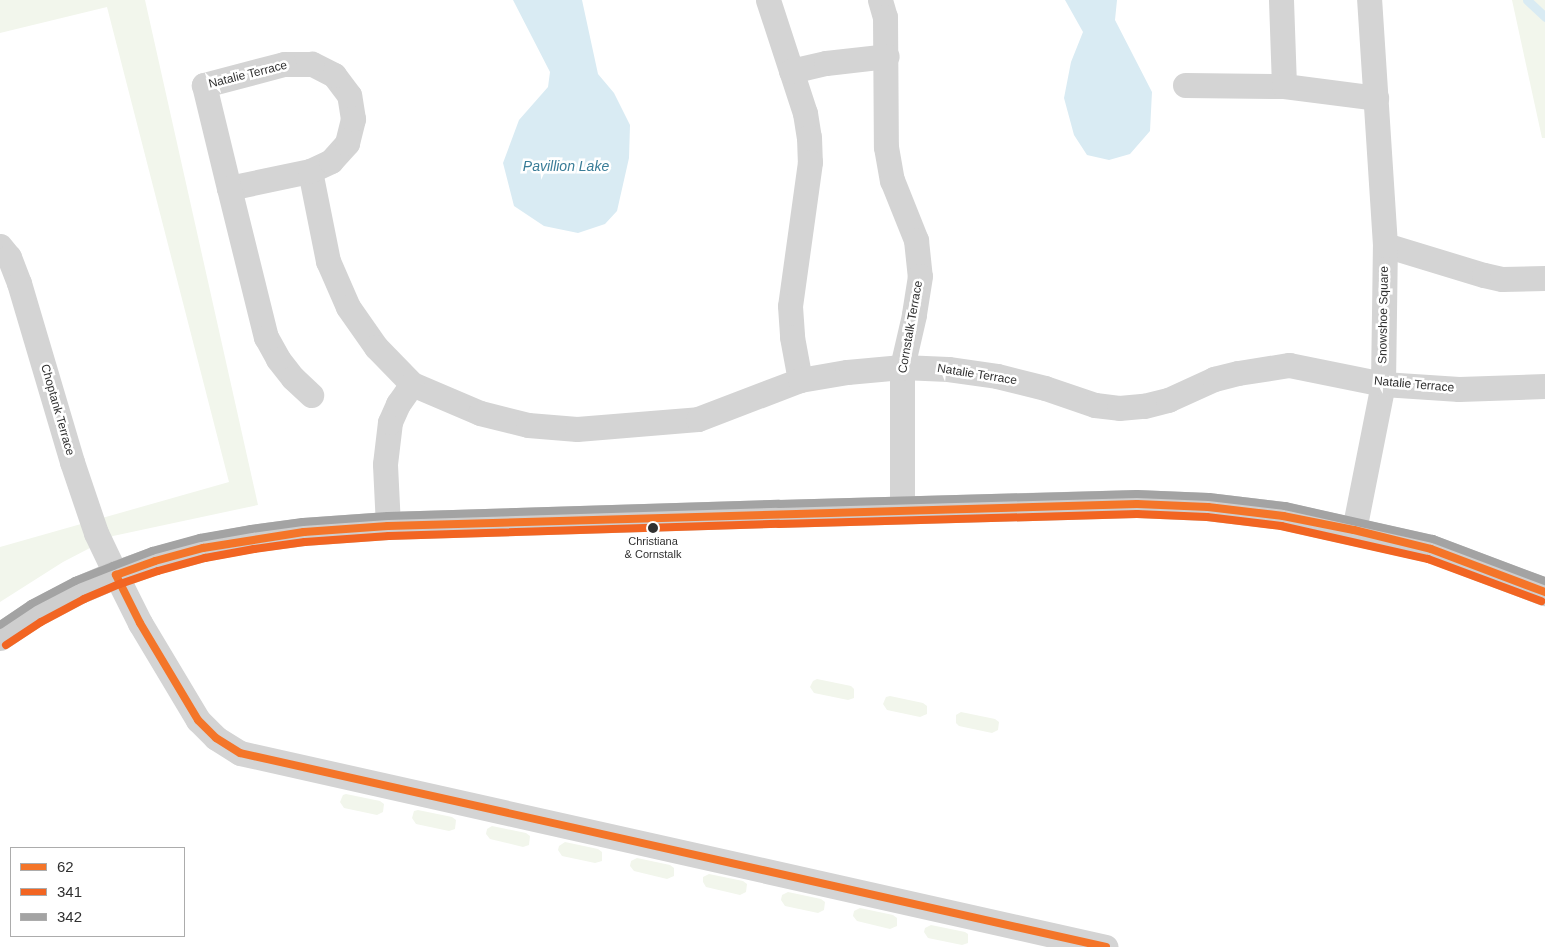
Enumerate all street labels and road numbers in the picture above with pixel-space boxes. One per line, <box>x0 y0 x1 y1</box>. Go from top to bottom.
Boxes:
street label: Natalie Terrace <box>207 58 289 92</box>
street label: Snowshoe Square <box>1376 266 1392 364</box>
street label: Cornstalk Terrace <box>896 279 926 375</box>
street label: Choptank Terrace <box>37 362 77 458</box>
street label: Natalie Terrace <box>936 362 1018 388</box>
street label: Natalie Terrace <box>1373 374 1455 396</box>

